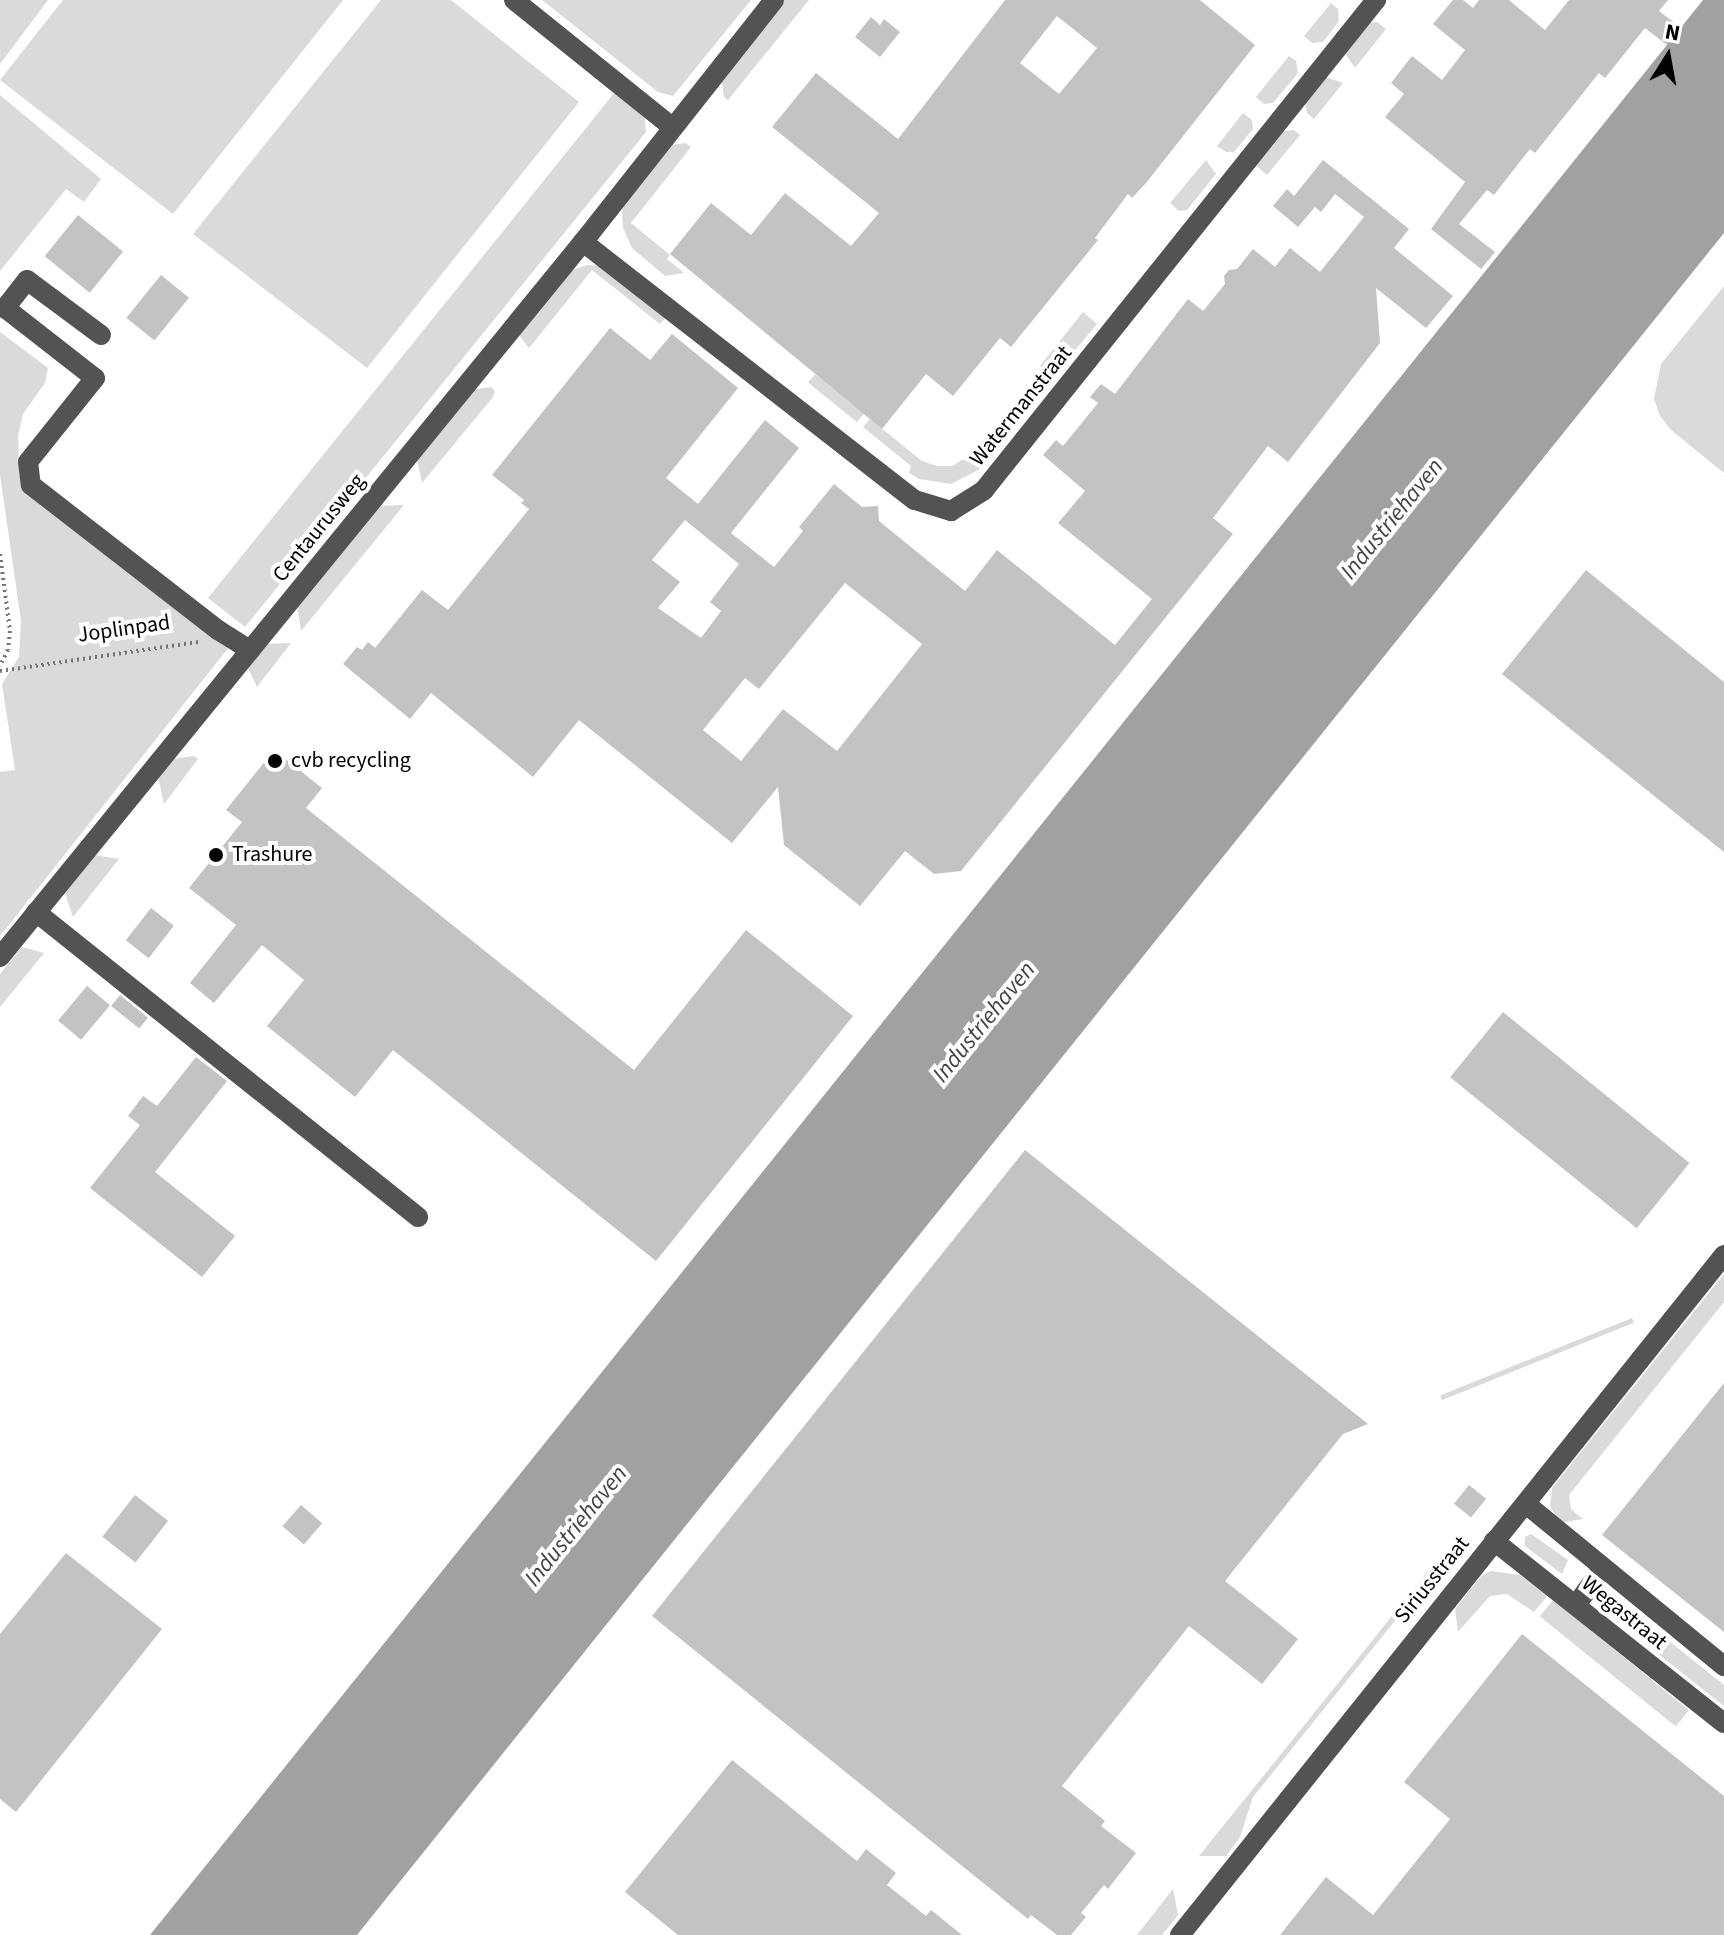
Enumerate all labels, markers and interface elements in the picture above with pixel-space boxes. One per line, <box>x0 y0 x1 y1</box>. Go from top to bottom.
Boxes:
text: N <box>1662 15 1683 50</box>
north arrow <box>1628 16 1708 96</box>
street label: Watermanstraat <box>964 340 1078 472</box>
water label: Industriehaven <box>1335 453 1449 585</box>
street label: Centaurusweg <box>267 468 371 588</box>
street label: Joplinpad <box>76 609 172 649</box>
place label: cvb recycling <box>291 748 411 774</box>
marker: cvb recycling <box>266 752 284 770</box>
place label: Trashure <box>232 842 312 868</box>
marker: Trashure <box>207 846 225 864</box>
water label: Industriehaven <box>927 956 1041 1088</box>
water label: Industriehaven <box>519 1460 633 1592</box>
street label: Siriusstraat <box>1389 1531 1475 1629</box>
street label: Wegastraat <box>1576 1571 1672 1655</box>

